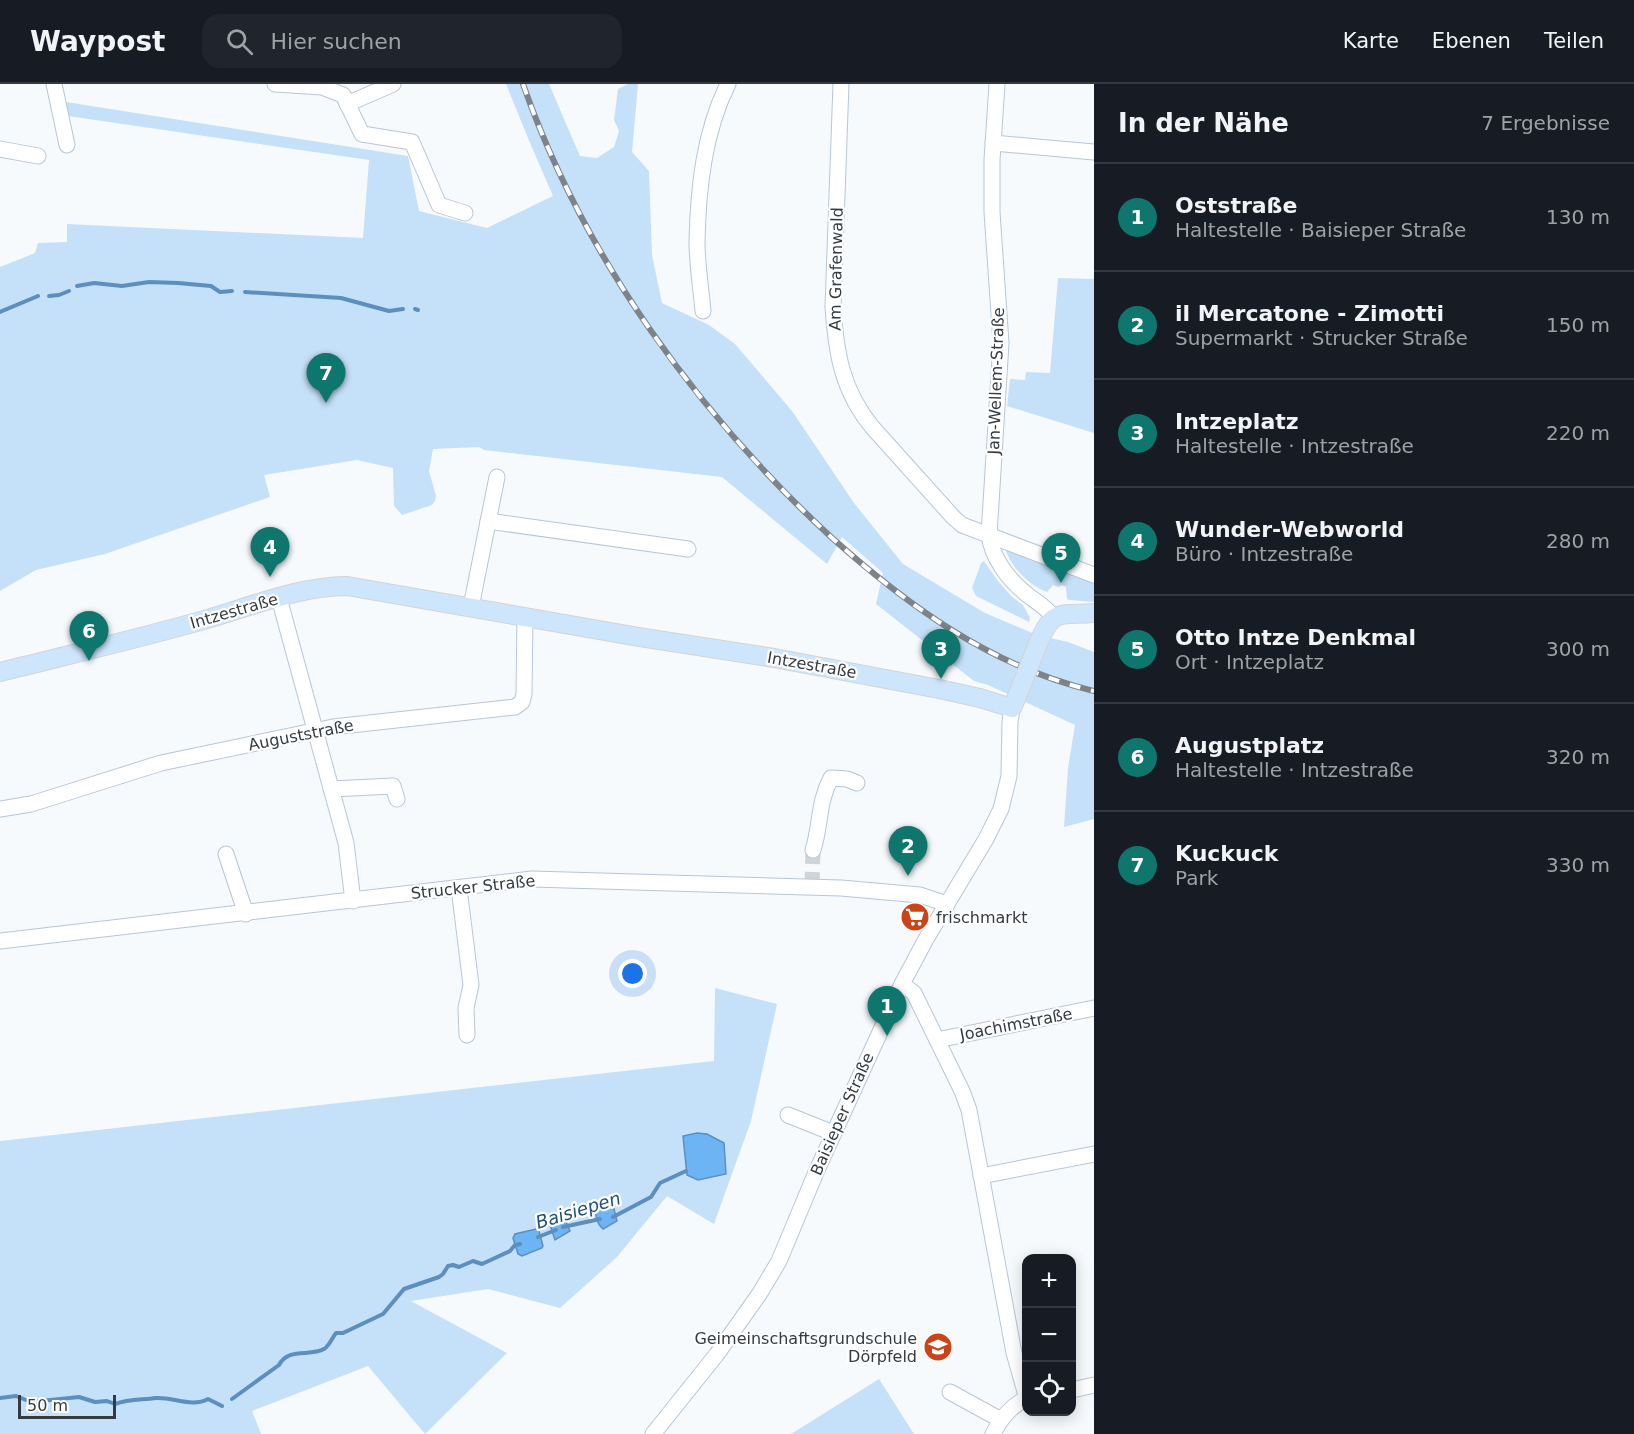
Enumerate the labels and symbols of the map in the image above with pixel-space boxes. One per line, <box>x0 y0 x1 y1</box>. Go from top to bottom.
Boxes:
street label: Am Grafenwald <box>825 207 847 331</box>
street label: Jan-Wellem-Straße <box>984 307 1008 456</box>
pin: 7 <box>306 354 346 403</box>
pin: 4 <box>250 528 290 577</box>
pin: 5 <box>1042 534 1080 583</box>
street label: Intzestraße <box>188 589 280 633</box>
pin: 6 <box>70 612 109 661</box>
pin: 3 <box>922 630 960 679</box>
street label: Intzestraße <box>766 648 858 682</box>
street label: Auguststraße <box>247 715 355 755</box>
pin: 2 <box>888 826 928 876</box>
street label: Strucker Straße <box>410 871 536 903</box>
supermarket icon: frischmarkt <box>899 901 931 933</box>
place label: frischmarkt <box>936 908 1027 927</box>
your location <box>618 959 647 988</box>
pin: 1 <box>868 986 906 1036</box>
street label: Joachimstraße <box>957 1004 1074 1044</box>
street label: Baisieper Straße <box>806 1050 878 1178</box>
water label: Baisiepen <box>533 1187 623 1233</box>
place label: Geimeinschaftsgrundschule Dörpfeld <box>694 1329 917 1366</box>
school or university icon: Geimeinschaftsgrundschule Dörpfeld <box>922 1331 954 1363</box>
scale bar <box>18 1392 116 1420</box>

